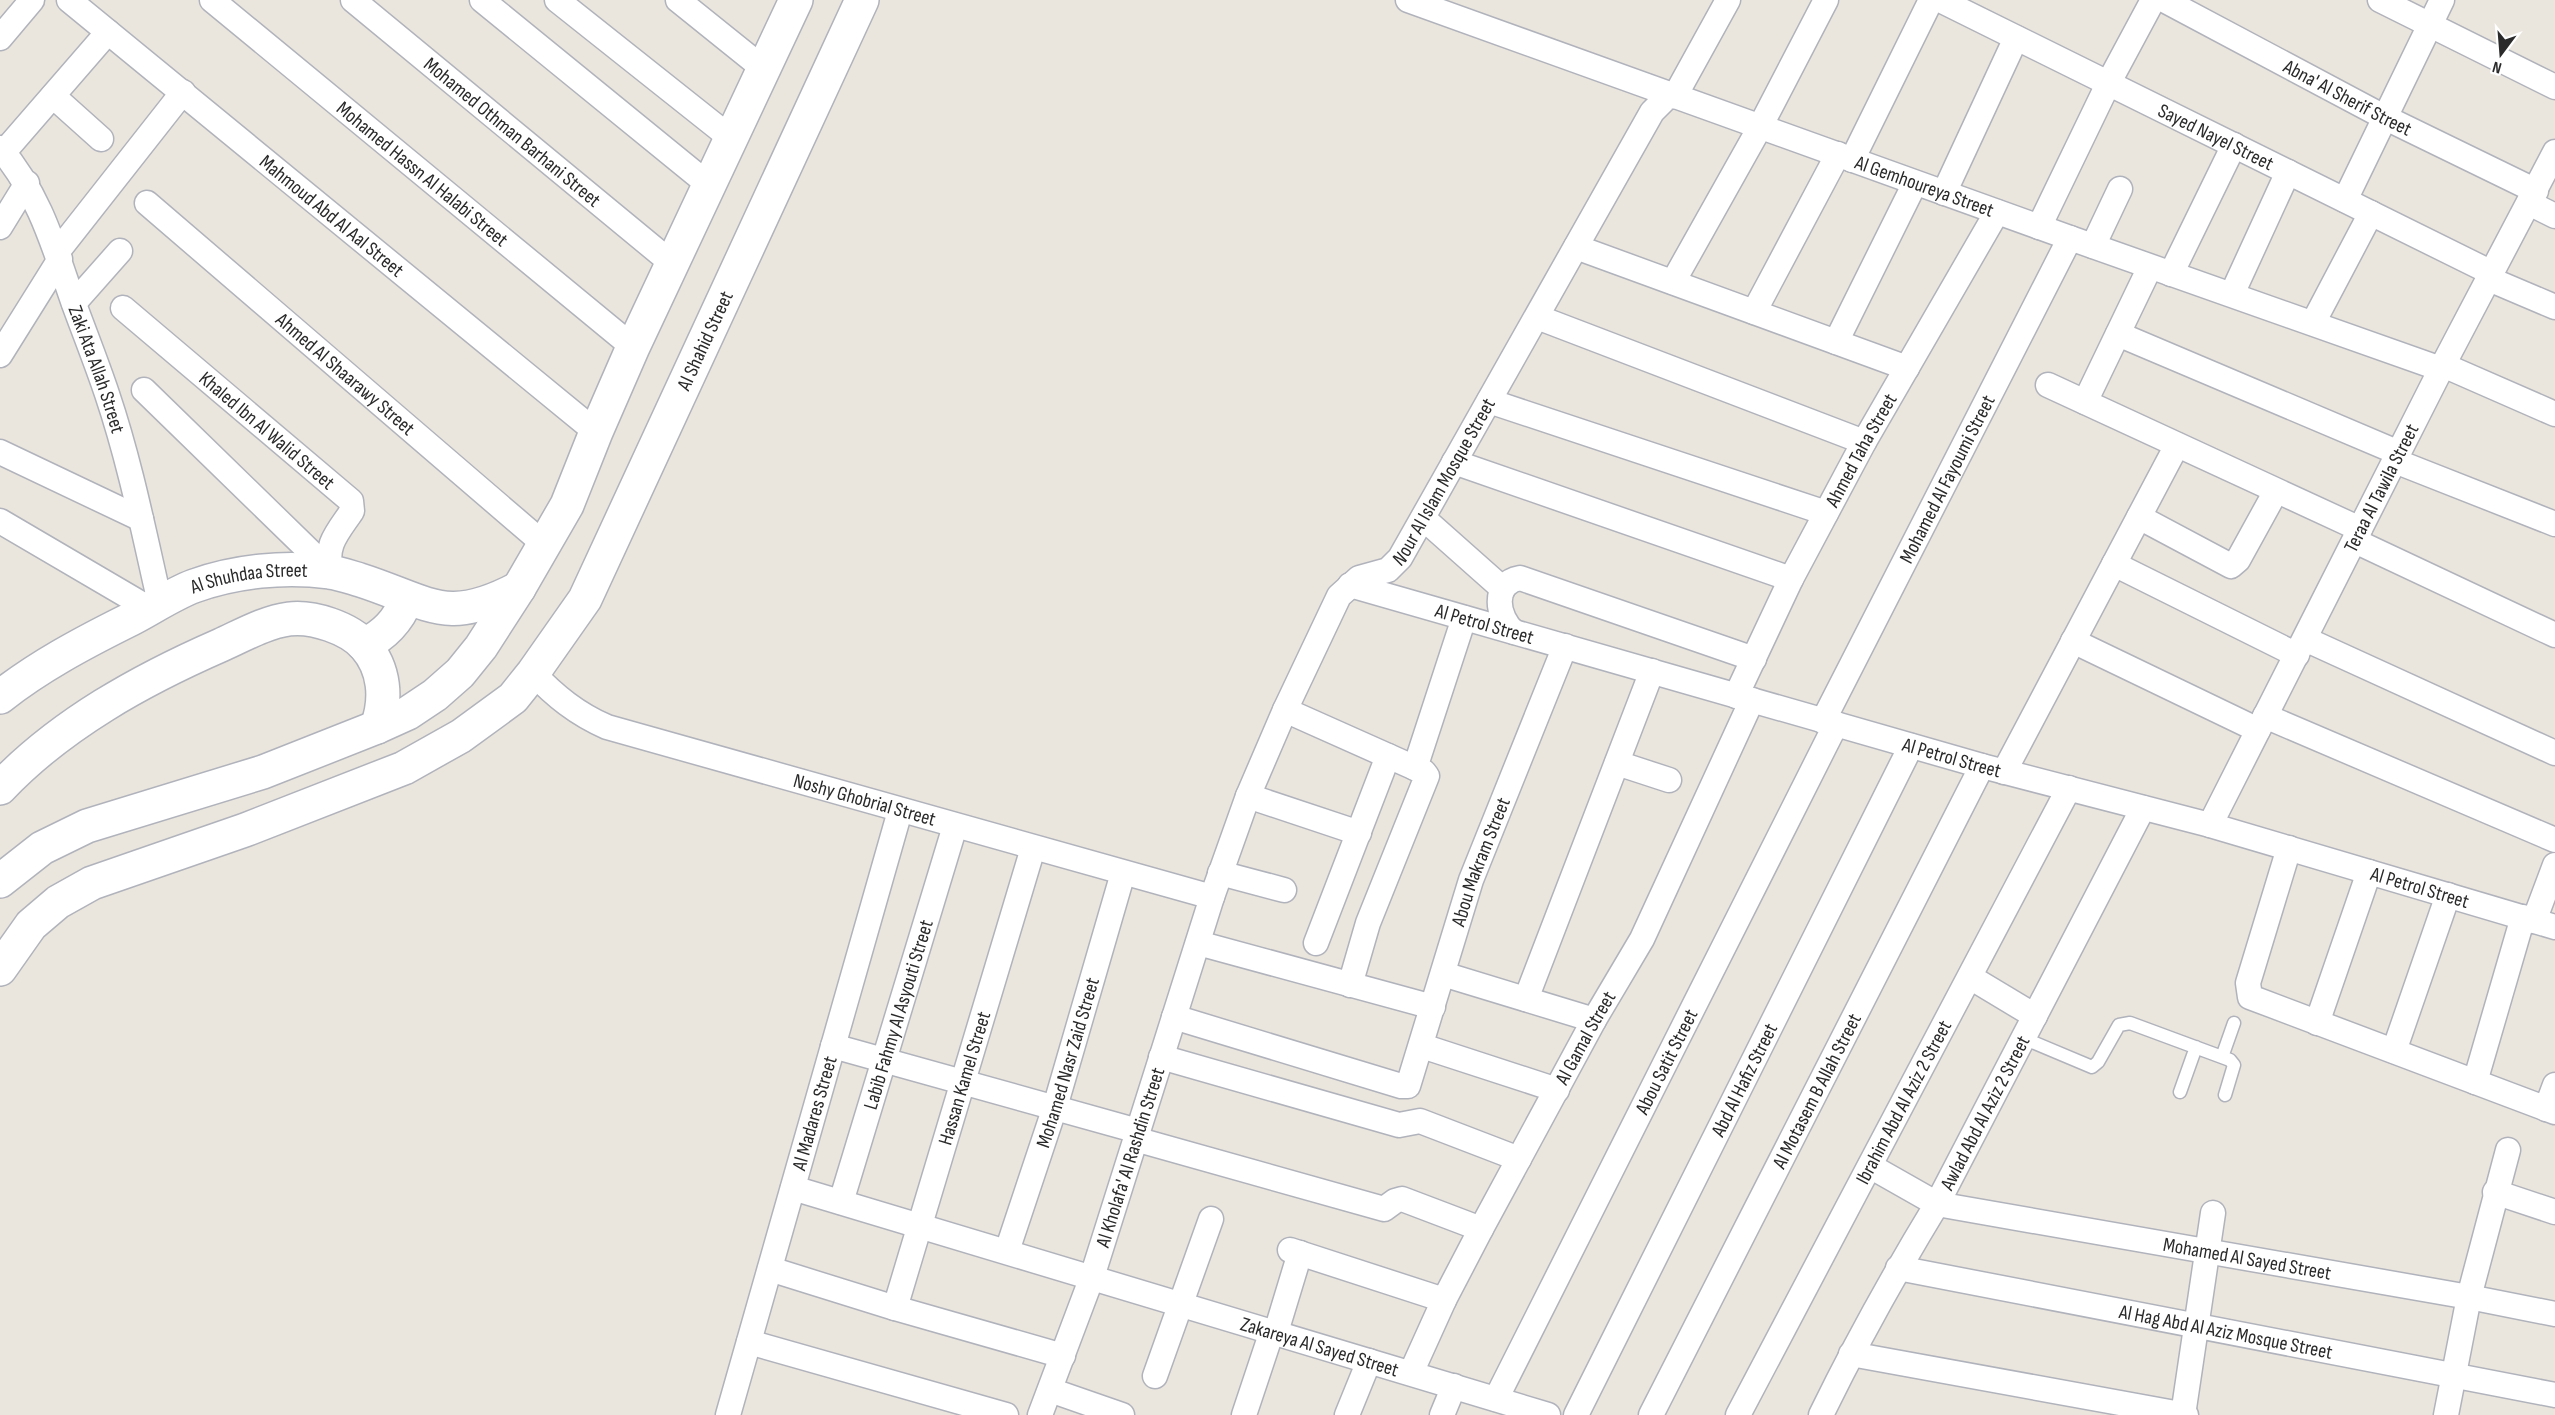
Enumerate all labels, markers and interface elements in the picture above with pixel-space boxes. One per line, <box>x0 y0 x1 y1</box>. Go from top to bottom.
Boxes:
north arrow <box>2471 24 2531 84</box>
street label: Mohamed Othman Barhani Street <box>419 53 605 213</box>
street label: Abna' Al Sherif Street <box>2278 54 2415 142</box>
text: N <box>2491 57 2504 77</box>
street label: Mohamed Hassn Al Halabi Street <box>331 97 513 252</box>
street label: Sayed Nayel Street <box>2154 99 2277 176</box>
street label: Mahmoud Abd Al Aal Street <box>254 150 408 282</box>
street label: Al Gemhoureya Street <box>1851 150 1997 223</box>
street label: Al Shahid Street <box>672 287 739 395</box>
street label: Zaki Ata Allah Street <box>63 302 130 436</box>
street label: Ahmed Al Shaarawy Street <box>270 308 419 441</box>
street label: Khaled Ibn Al Walid Street <box>194 367 339 495</box>
street label: Ahmed Taha Street <box>1820 389 1903 512</box>
street label: Mohamed Al Fayoumi Street <box>1895 391 2001 567</box>
street label: Nour Al Islam Mosque Street <box>1388 394 1501 571</box>
street label: Teraa Al Tawila Street <box>2339 420 2424 557</box>
street label: Al Shuhdaa Street <box>186 559 308 600</box>
street label: Al Petrol Street <box>1431 599 1536 650</box>
street label: Al Petrol Street <box>1899 733 2003 783</box>
street label: Noshy Ghobrial Street <box>791 769 938 832</box>
street label: Abou Makram Street <box>1446 794 1516 930</box>
street label: Al Petrol Street <box>2367 862 2472 914</box>
street label: Labib Fahmy Al Asyouti Street <box>859 917 939 1112</box>
street label: Mohamed Nasr Zaid Street <box>1031 975 1105 1151</box>
street label: Al Gamal Street <box>1550 987 1621 1090</box>
street label: Abou Satit Street <box>1630 1005 1703 1119</box>
street label: Hassan Kamel Street <box>934 1009 996 1148</box>
street label: Al Motasem B Allah Street <box>1767 1010 1867 1174</box>
street label: Ibrahim Abd Al Aziz 2 Street <box>1851 1016 1957 1188</box>
street label: Abd Al Hafiz Street <box>1706 1019 1783 1142</box>
street label: Awlad Abd Al Aziz 2 Street <box>1935 1032 2036 1195</box>
street label: Al Madares Street <box>787 1054 843 1174</box>
street label: Al Kholafa' Al Rashdin Street <box>1091 1065 1170 1251</box>
street label: Mohamed Al Sayed Street <box>2161 1233 2333 1286</box>
street label: Al Hag Abd Al Aziz Mosque Street <box>2116 1300 2334 1365</box>
street label: Zakareya Al Sayed Street <box>1237 1312 1401 1382</box>

